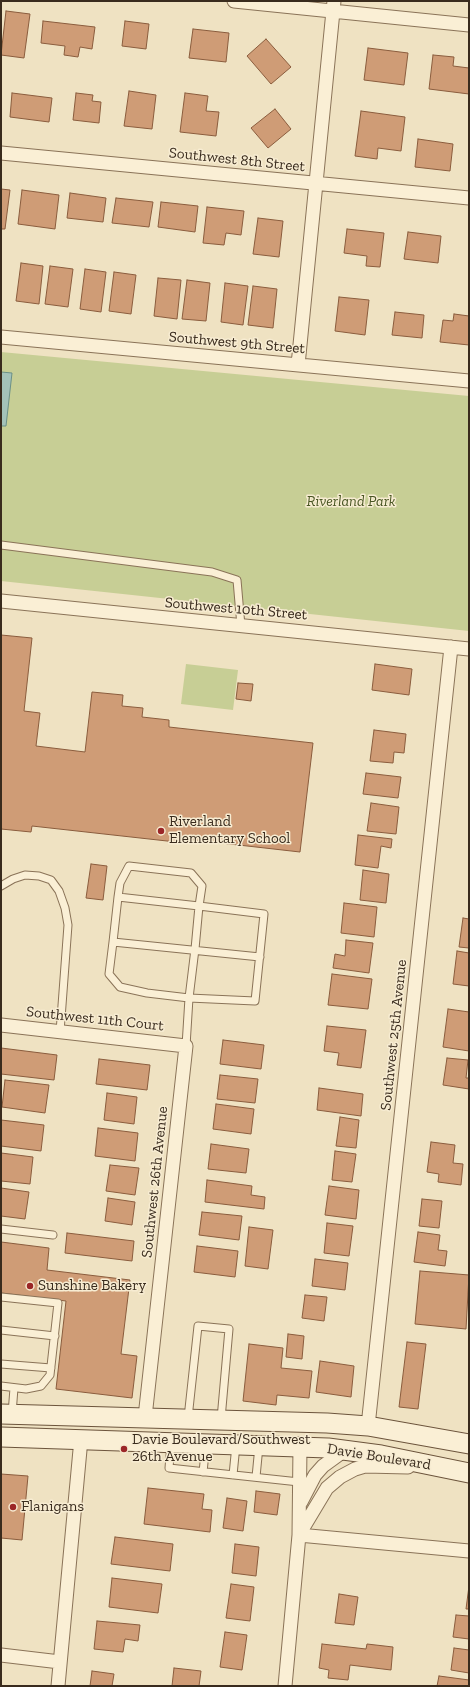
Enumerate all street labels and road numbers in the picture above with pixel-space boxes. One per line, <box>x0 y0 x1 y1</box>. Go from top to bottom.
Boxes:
street label: Southwest 8th Street <box>168 144 306 176</box>
street label: Southwest 9th Street <box>168 328 306 358</box>
street label: Southwest 10th Street <box>164 594 308 624</box>
street label: Southwest 25th Avenue <box>377 958 411 1112</box>
street label: Southwest 11th Court <box>25 1003 165 1035</box>
street label: Southwest 26th Avenue <box>138 1105 172 1259</box>
street label: Davie Boulevard <box>326 1440 432 1474</box>

